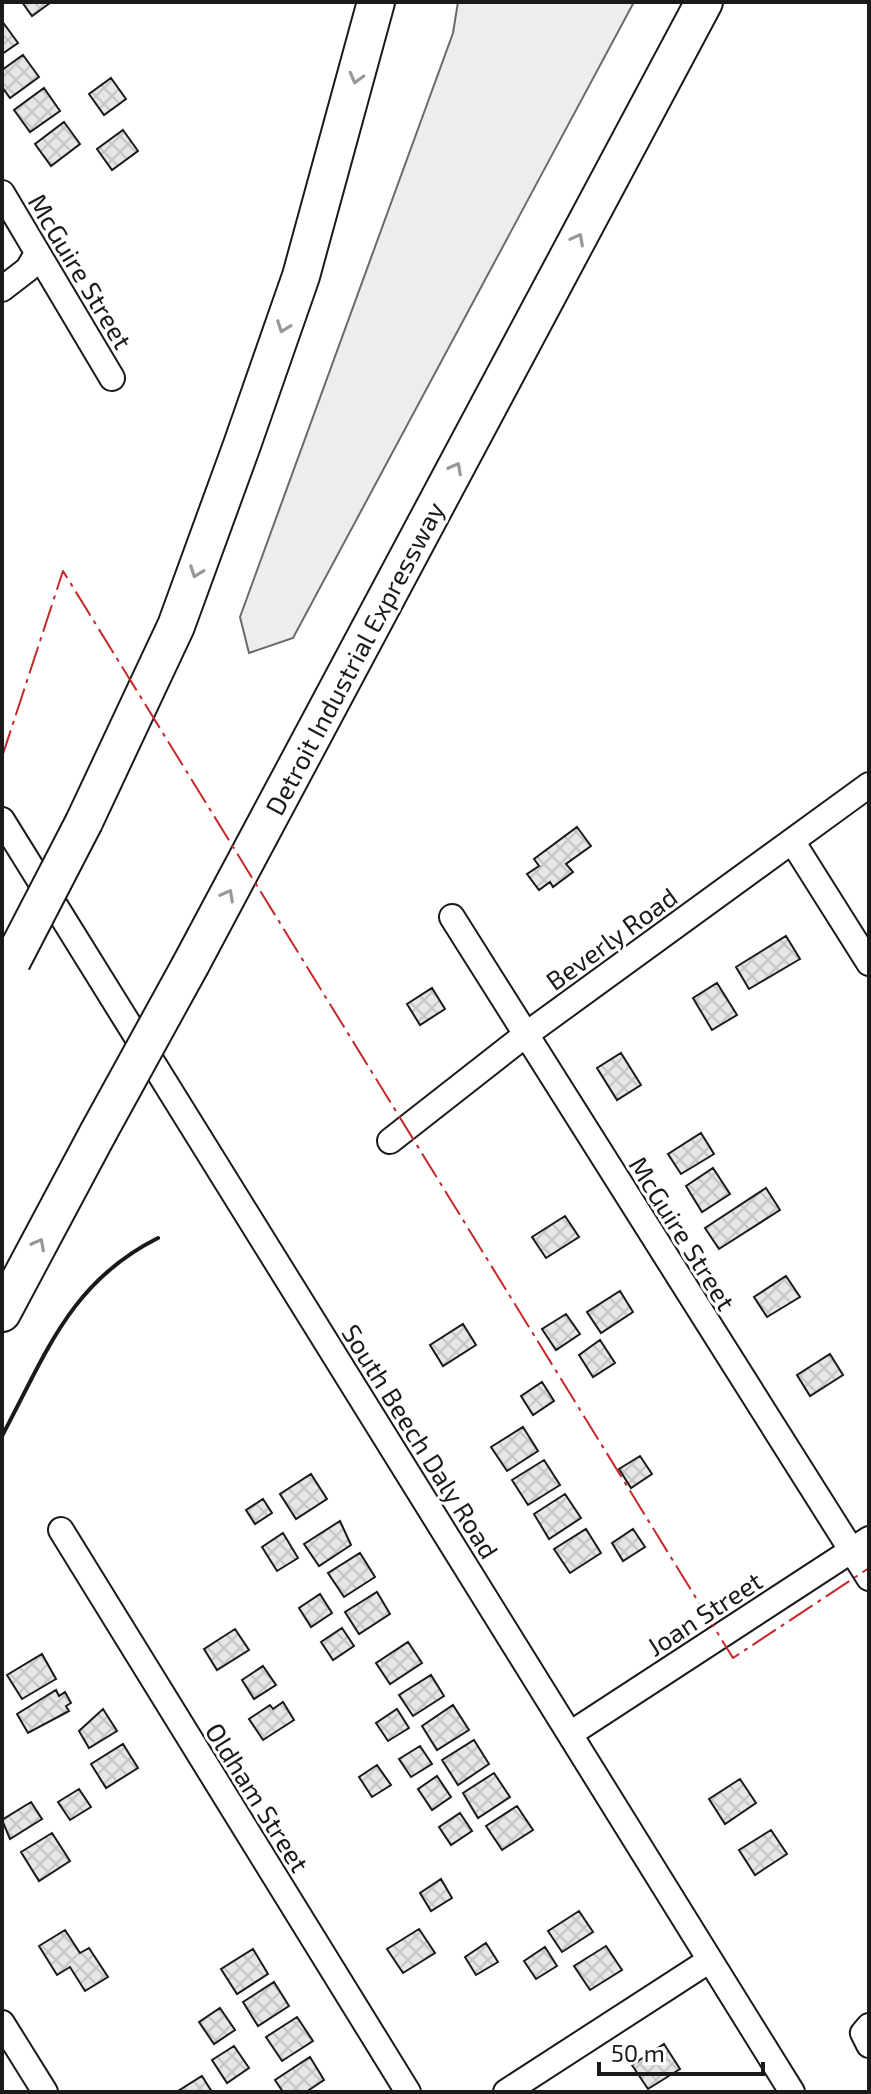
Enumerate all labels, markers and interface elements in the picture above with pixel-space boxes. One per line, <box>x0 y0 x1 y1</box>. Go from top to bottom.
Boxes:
one-way arrow <box>349 70 366 84</box>
street label: McGuire Street <box>23 188 139 354</box>
one-way arrow <box>568 233 584 247</box>
one-way arrow <box>277 319 293 333</box>
one-way arrow <box>446 462 461 476</box>
street label: Detroit Industrial Expressway <box>258 496 450 820</box>
one-way arrow <box>189 564 205 578</box>
street label: Beverly Road <box>540 880 682 996</box>
one-way arrow <box>218 889 233 903</box>
street label: McGuire Street <box>623 1150 743 1316</box>
one-way arrow <box>29 1238 44 1252</box>
street label: South Beech Daly Road <box>336 1318 506 1564</box>
street label: Joan Street <box>641 1564 767 1662</box>
street label: Oldham Street <box>200 1717 316 1877</box>
scale bar <box>599 2026 763 2076</box>
text: 50 m <box>611 2038 665 2067</box>

